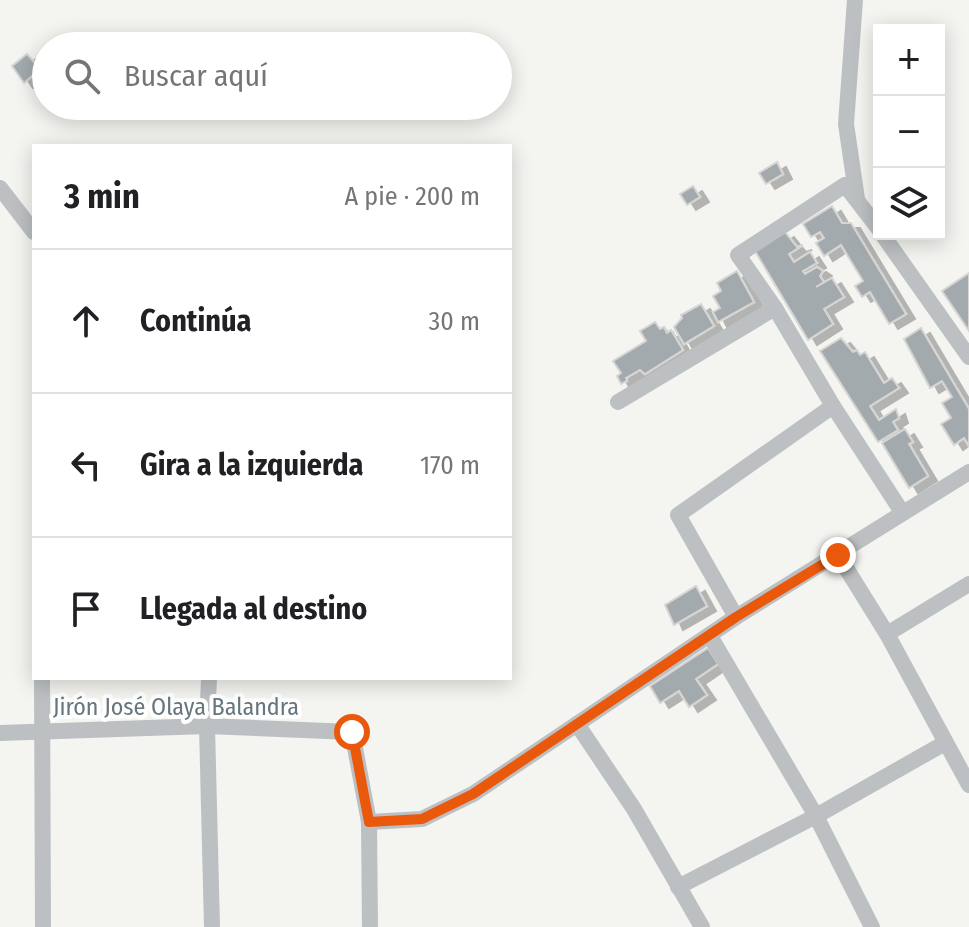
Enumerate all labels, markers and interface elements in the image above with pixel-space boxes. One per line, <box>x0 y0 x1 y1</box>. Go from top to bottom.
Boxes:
map controls <box>873 24 945 240</box>
button: + <box>873 24 945 96</box>
search box <box>32 32 512 120</box>
icon: search <box>60 54 104 98</box>
text: Buscar aquí <box>124 58 268 94</box>
button: − <box>873 96 945 168</box>
button: layers <box>873 168 945 240</box>
text: 3 min <box>64 176 140 217</box>
text: A pie · 200 m <box>345 181 480 212</box>
icon: ahead <box>64 299 108 343</box>
text: Continúa <box>140 303 251 339</box>
text: 30 m <box>429 306 480 337</box>
icon: left <box>64 443 108 487</box>
text: Gira a la izquierda <box>140 447 363 483</box>
text: 170 m <box>420 450 480 481</box>
route end <box>820 537 856 573</box>
icon: arrive <box>64 587 108 631</box>
text: Llegada al destino <box>140 591 367 627</box>
street label: Jirón José Olaya Balandra <box>53 693 299 721</box>
route start <box>334 714 370 750</box>

